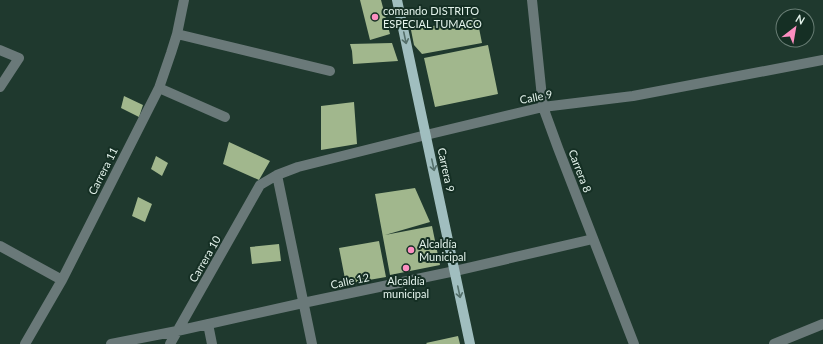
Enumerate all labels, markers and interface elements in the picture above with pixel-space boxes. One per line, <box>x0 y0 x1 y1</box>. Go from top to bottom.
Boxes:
place label: comando DISTRITO ESPECIAL TUMACO <box>383 4 482 30</box>
north arrow <box>775 8 815 48</box>
text: N <box>793 11 807 27</box>
marker: comando DISTRITO ESPECIAL TUMACO <box>370 12 380 22</box>
one-way arrow <box>402 31 410 44</box>
street label: Calle 9 <box>518 87 553 106</box>
street label: Carrera 11 <box>85 145 120 197</box>
street label: Carrera 9 <box>435 147 458 193</box>
street label: Carrera 8 <box>566 147 595 194</box>
one-way arrow <box>429 158 437 171</box>
street label: Carrera 10 <box>186 233 223 284</box>
place label: Alcaldía Municipal <box>419 237 466 263</box>
marker: Alcaldía Municipal <box>406 245 416 255</box>
marker: Alcaldía municipal <box>401 263 411 273</box>
street label: Calle 12 <box>329 270 371 291</box>
place label: Alcaldía municipal <box>383 274 429 300</box>
one-way arrow <box>456 286 464 299</box>

